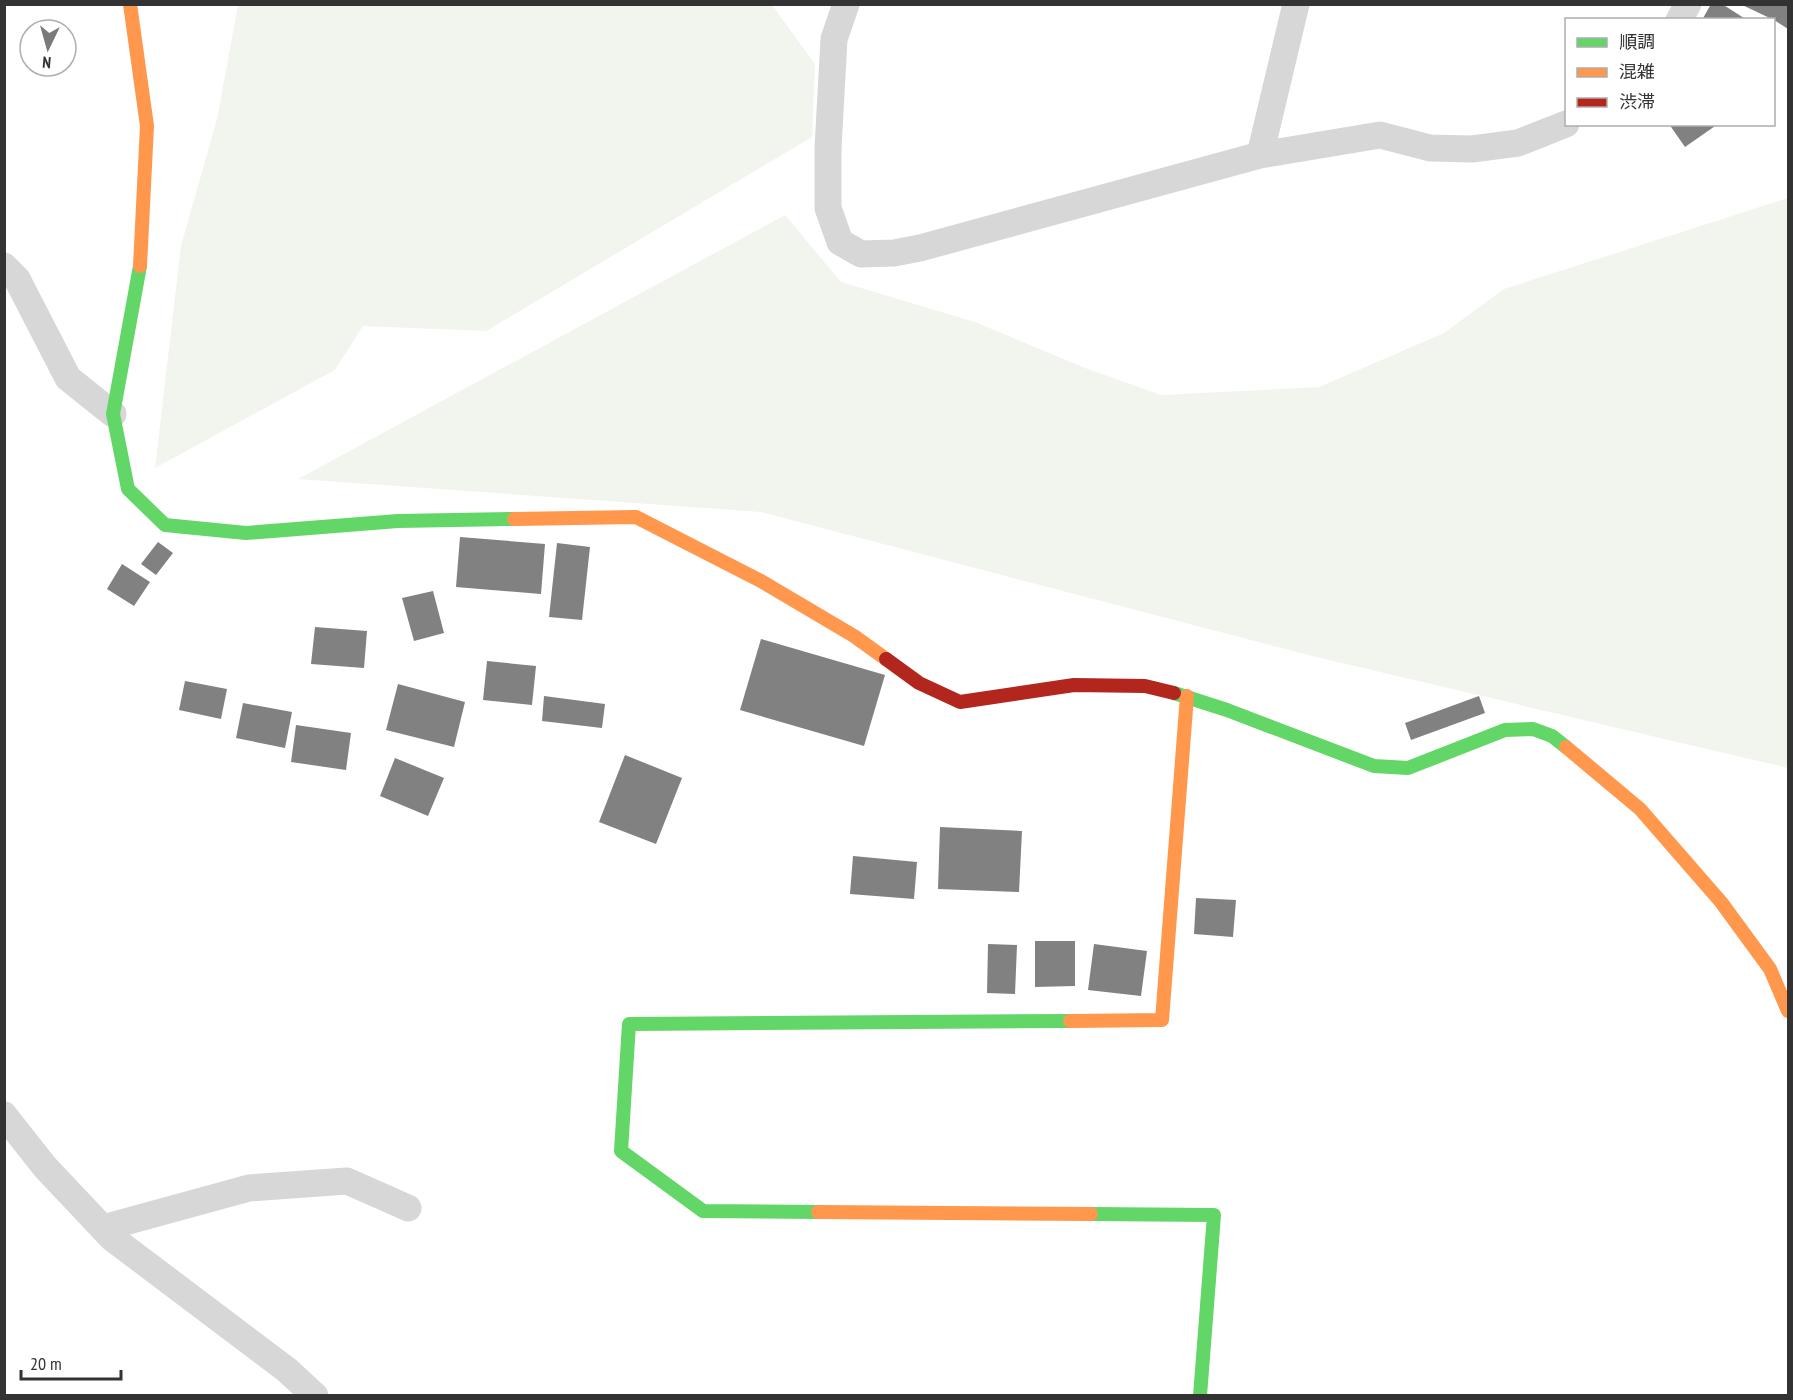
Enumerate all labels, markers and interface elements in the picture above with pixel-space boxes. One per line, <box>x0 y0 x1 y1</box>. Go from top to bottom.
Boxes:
north arrow <box>18 18 78 78</box>
legend <box>1565 18 1775 126</box>
text: 順調 <box>1619 30 1655 53</box>
text: N <box>42 53 52 73</box>
text: 混雑 <box>1619 60 1655 83</box>
text: 渋滞 <box>1619 90 1655 113</box>
scale bar <box>21 1343 122 1381</box>
text: 20 m <box>30 1352 62 1375</box>

